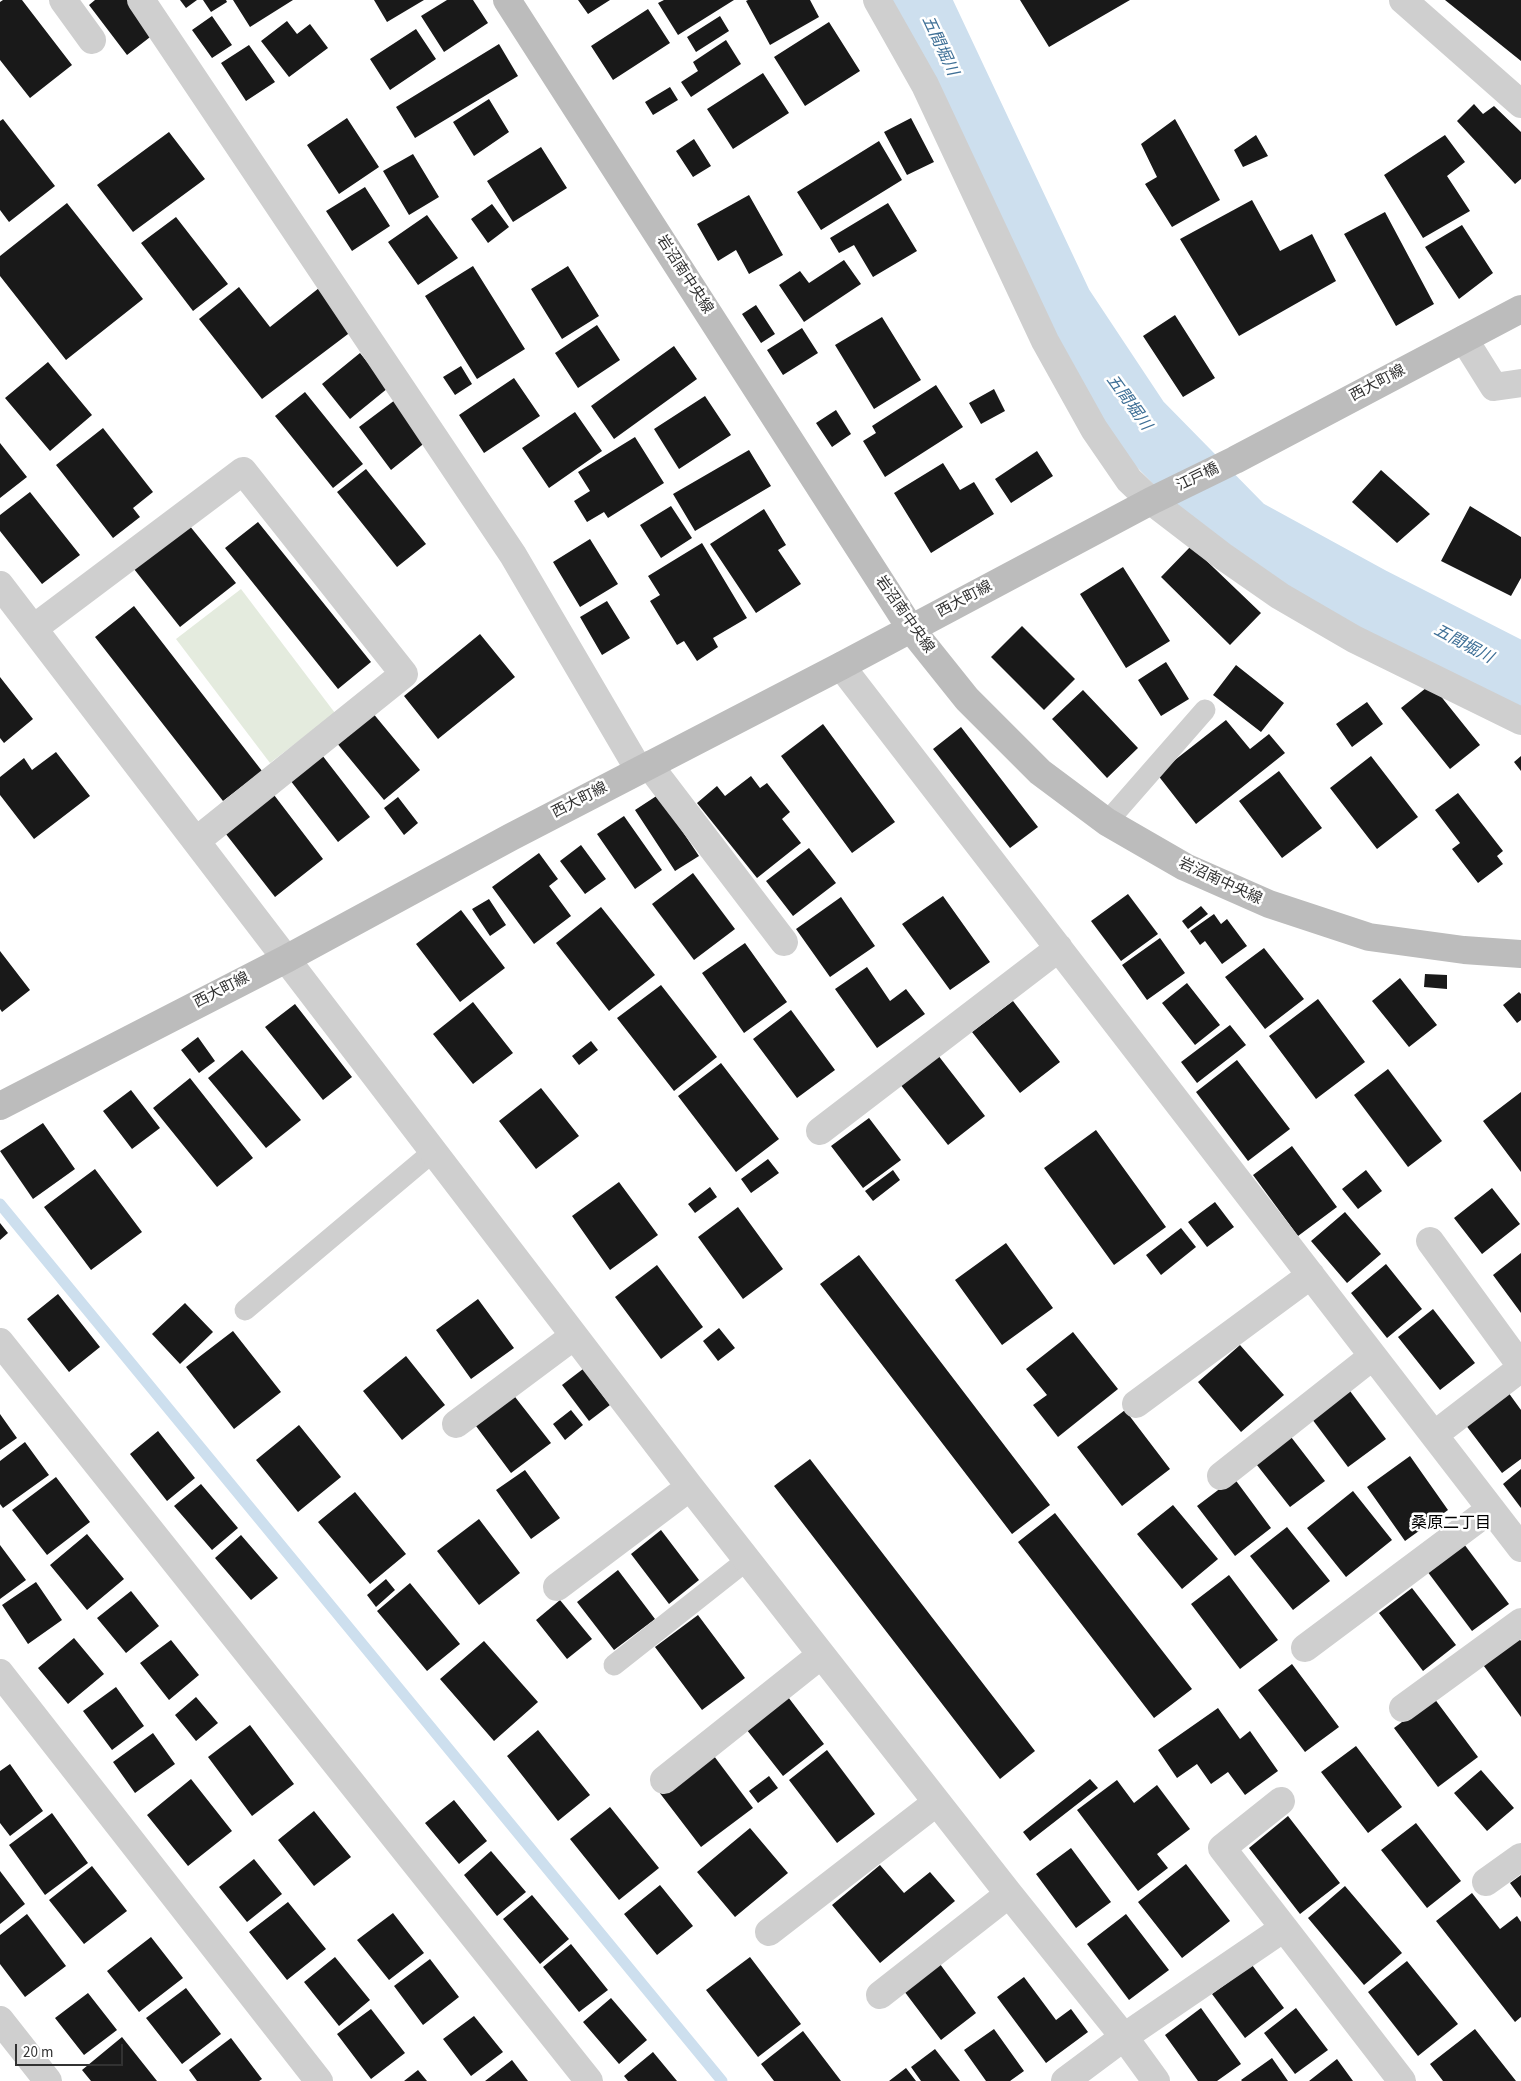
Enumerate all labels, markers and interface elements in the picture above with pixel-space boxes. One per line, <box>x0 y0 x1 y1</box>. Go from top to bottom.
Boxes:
water label: 五間堀川 <box>917 13 961 79</box>
street label: 岩沼南中央線 <box>652 232 716 318</box>
street label: 西大町線 <box>1347 362 1409 406</box>
water label: 五間堀川 <box>1101 371 1155 435</box>
street label: 江戸橋 <box>1174 460 1222 496</box>
street label: 岩沼南中央線 <box>871 573 937 657</box>
street label: 西大町線 <box>934 578 996 622</box>
water label: 五間堀川 <box>1430 622 1496 668</box>
street label: 西大町線 <box>549 779 611 823</box>
street label: 岩沼南中央線 <box>1175 855 1265 909</box>
street label: 西大町線 <box>191 969 253 1013</box>
district label: 桑原二丁目 <box>1411 1514 1491 1534</box>
scale bar <box>18 2034 125 2066</box>
text: 20 m <box>23 2042 53 2063</box>

